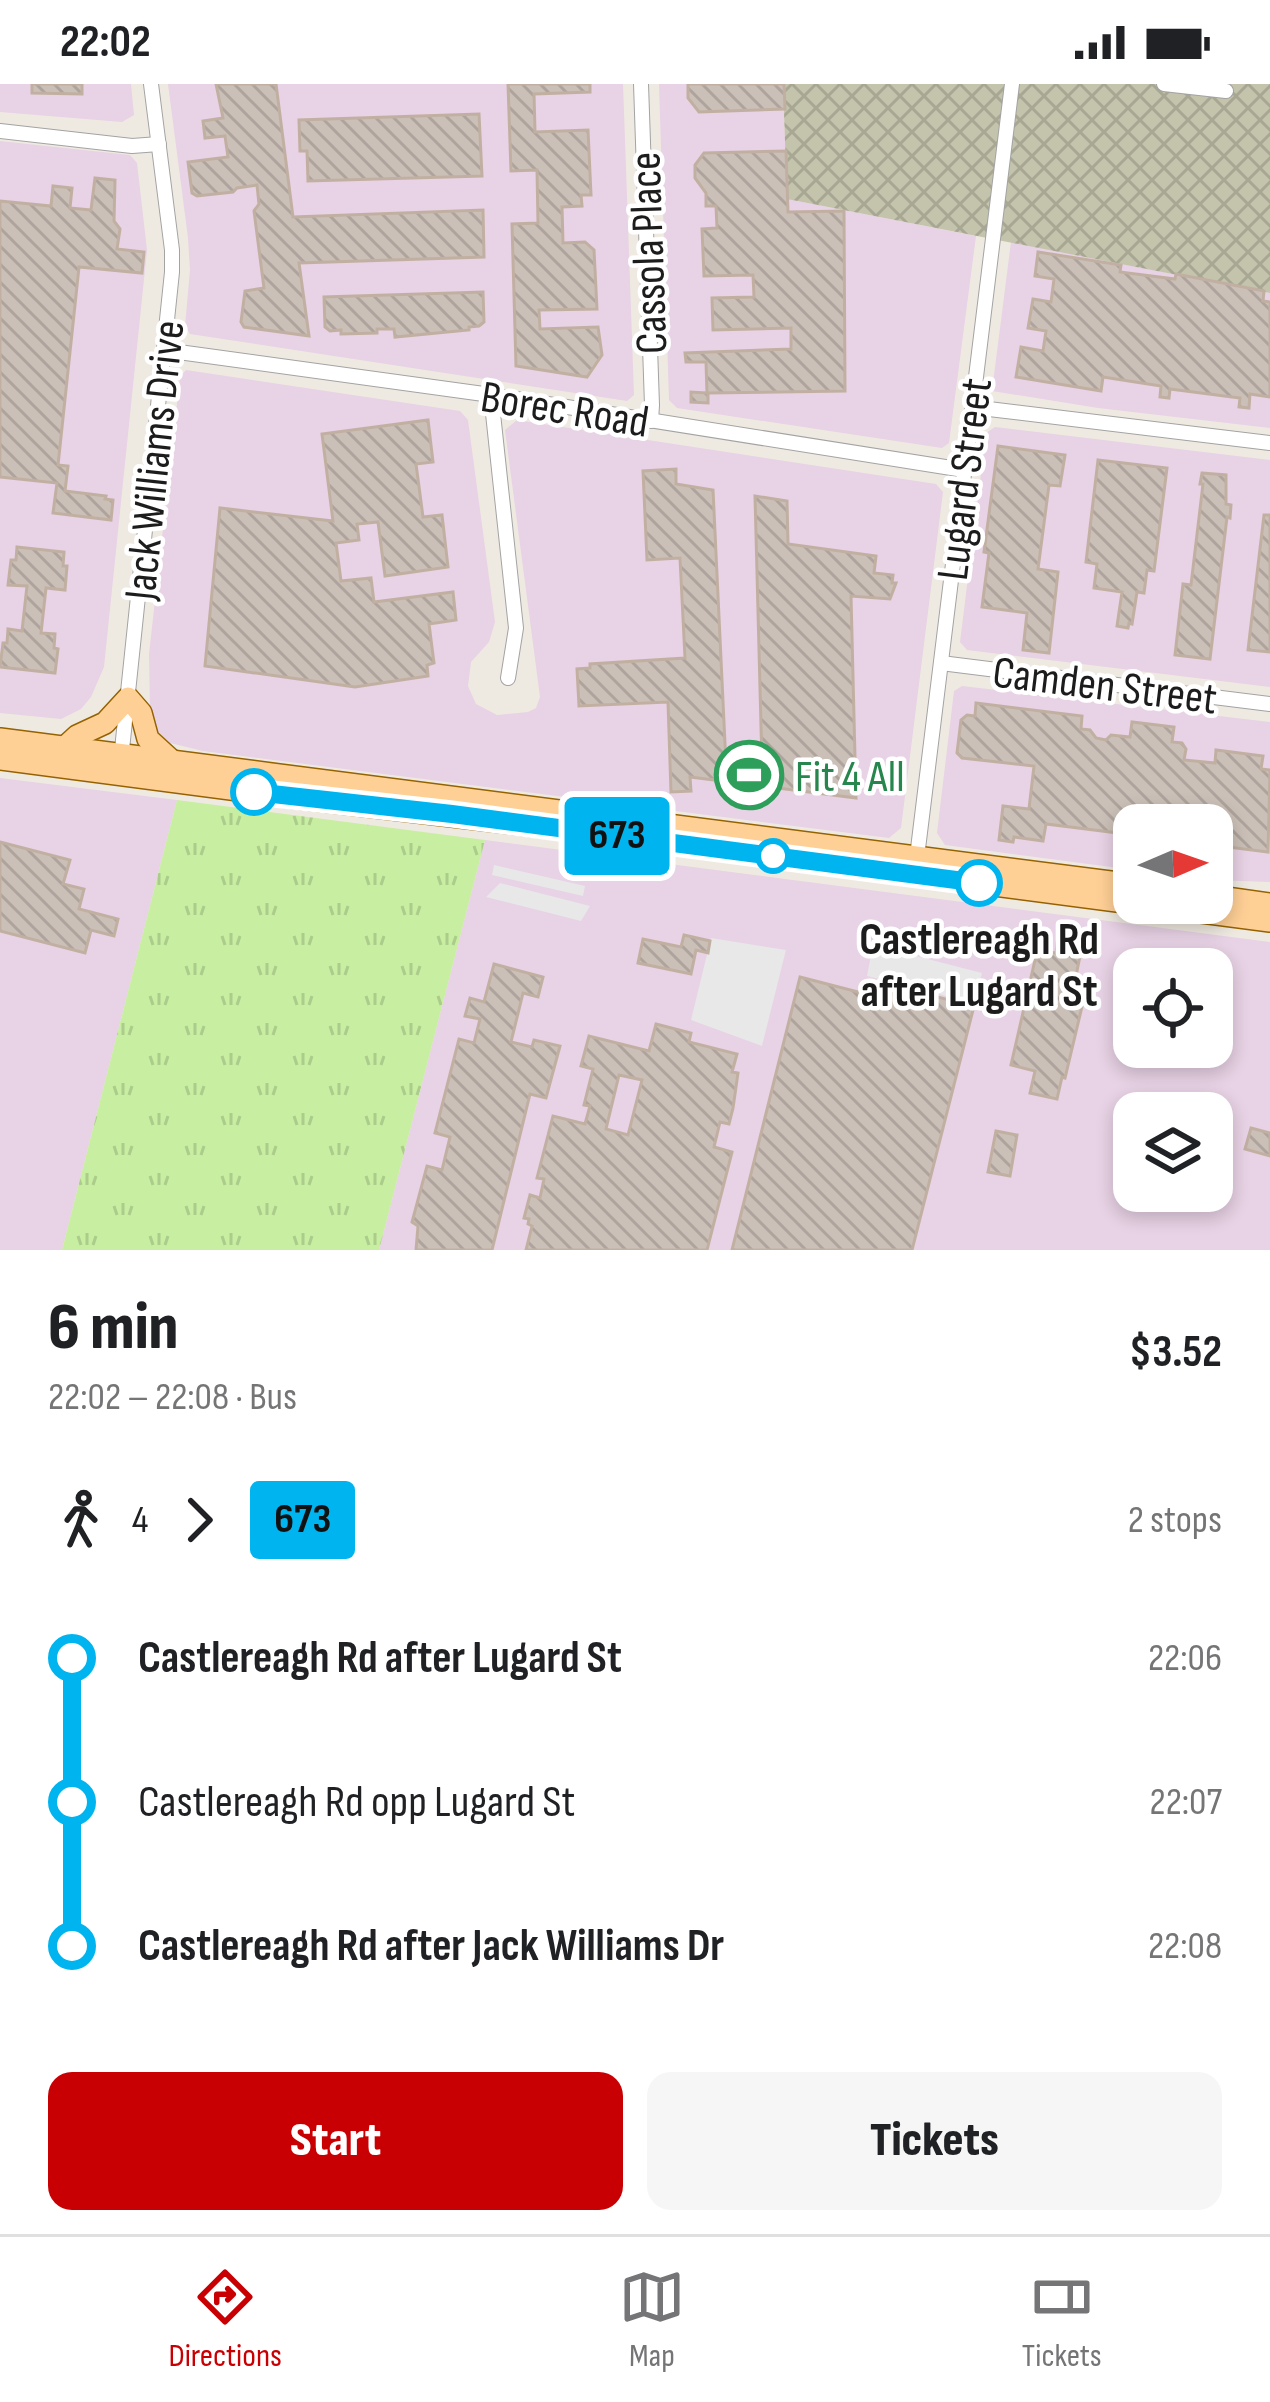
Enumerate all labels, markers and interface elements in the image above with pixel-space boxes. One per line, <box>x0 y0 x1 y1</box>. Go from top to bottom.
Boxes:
text: 22:02 <box>60 15 151 70</box>
street label: Cassola Place <box>618 151 681 355</box>
street label: Jack Williams Drive <box>113 318 198 604</box>
street label: Borec Road <box>477 370 652 451</box>
street label: Lugard Street <box>926 375 1005 584</box>
street label: Camden Street <box>989 645 1220 728</box>
sports icon: Fit 4 All <box>714 740 784 810</box>
place label: Fit 4 All <box>795 750 905 805</box>
unlabelled marker <box>232 770 276 814</box>
line badge: 673 <box>548 797 686 875</box>
north arrow <box>1113 804 1233 924</box>
map controls <box>1113 804 1233 1212</box>
text: 673 <box>589 810 645 861</box>
unlabelled marker <box>757 840 789 872</box>
marker: Castlereagh Rd after Lugard St <box>957 861 1001 905</box>
place label: Castlereagh Rd after Lugard St <box>859 913 1099 1020</box>
button: locate <box>1113 948 1233 1068</box>
button: layers <box>1113 1092 1233 1212</box>
text: 6 min <box>48 1289 178 1368</box>
text: $3.52 <box>1129 1325 1222 1380</box>
text: 22:02 – 22:08 · Bus <box>48 1374 297 1421</box>
icon: walk <box>48 1487 114 1553</box>
icon: forward <box>166 1487 232 1553</box>
text: 673 <box>274 1494 331 1545</box>
text: 4 <box>132 1497 148 1544</box>
text: 2 stops <box>1128 1497 1222 1544</box>
text: Castlereagh Rd after Lugard St <box>138 1631 622 1686</box>
text: 22:06 <box>1148 1635 1222 1682</box>
text: Castlereagh Rd opp Lugard St <box>138 1775 575 1830</box>
text: 22:07 <box>1150 1779 1222 1826</box>
text: Castlereagh Rd after Jack Williams Dr <box>138 1919 724 1974</box>
text: 22:08 <box>1148 1923 1222 1970</box>
button: Start <box>48 2072 623 2210</box>
button: Tickets <box>647 2072 1222 2210</box>
tab: Directions <box>168 2264 282 2376</box>
tab: Map <box>619 2264 685 2376</box>
tab: Tickets <box>1022 2264 1102 2376</box>

